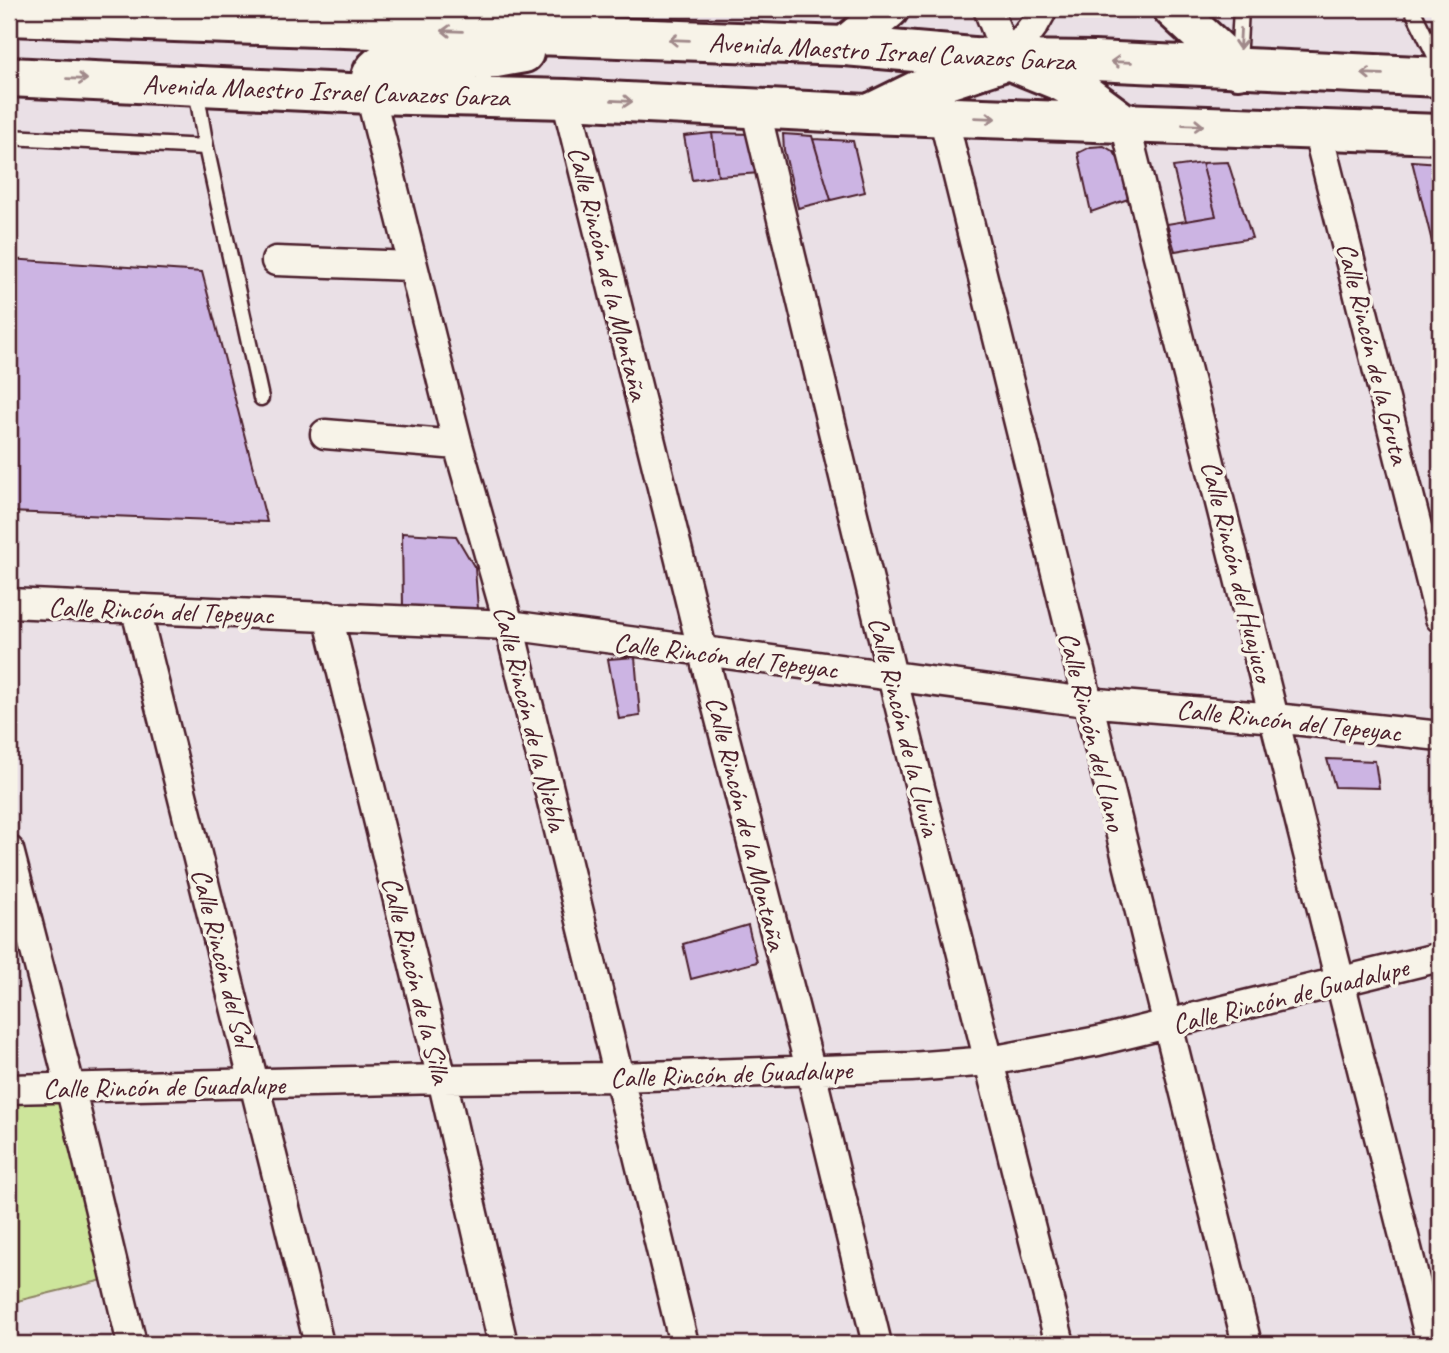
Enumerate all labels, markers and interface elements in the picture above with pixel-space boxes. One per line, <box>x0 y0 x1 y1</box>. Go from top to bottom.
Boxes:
one-way arrow <box>440 24 463 38</box>
street label: Avenida Maestro Israel Cavazos Garza <box>708 24 1078 79</box>
one-way arrow <box>1233 27 1246 50</box>
one-way arrow <box>668 33 691 46</box>
one-way arrow <box>1110 55 1133 68</box>
street label: Avenida Maestro Israel Cavazos Garza <box>142 67 512 114</box>
one-way arrow <box>1361 68 1384 81</box>
one-way arrow <box>65 73 88 86</box>
one-way arrow <box>611 95 634 108</box>
one-way arrow <box>974 112 997 125</box>
one-way arrow <box>1181 119 1204 132</box>
street label: Calle Rincón de la Montaña <box>560 143 657 405</box>
street label: Calle Rincón de la Gruta <box>1329 239 1418 469</box>
street label: Calle Rincón del Huajuco <box>1193 457 1283 688</box>
street label: Calle Rincón del Tepeyac <box>48 589 276 632</box>
street label: Calle Rincón de la Niebla <box>486 602 576 836</box>
street label: Calle Rincón de la Lluvia <box>860 613 949 841</box>
street label: Calle Rincón del Tepeyac <box>612 624 842 687</box>
street label: Calle Rincón del Llano <box>1051 628 1135 836</box>
street label: Calle Rincón del Tepeyac <box>1175 691 1404 750</box>
street label: Calle Rincón de la Montaña <box>698 693 795 955</box>
street label: Calle Rincón del Sol <box>184 865 263 1055</box>
street label: Calle Rincón de la Silla <box>374 873 460 1089</box>
street label: Calle Rincón de Guadalupe <box>1168 949 1414 1042</box>
street label: Calle Rincón de Guadalupe <box>609 1052 855 1095</box>
street label: Calle Rincón de Guadalupe <box>43 1067 287 1106</box>

